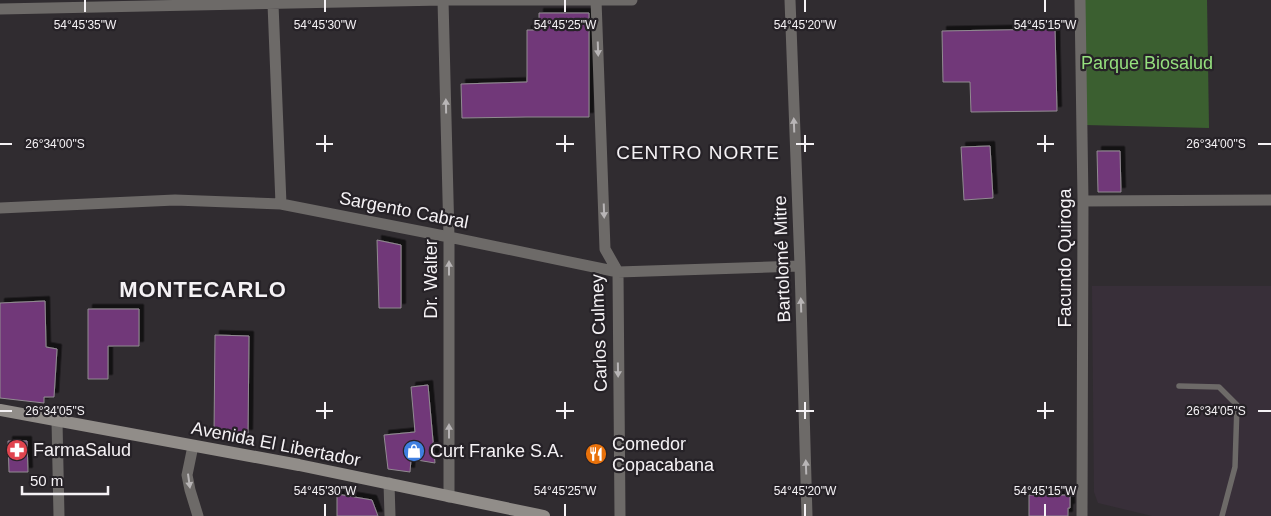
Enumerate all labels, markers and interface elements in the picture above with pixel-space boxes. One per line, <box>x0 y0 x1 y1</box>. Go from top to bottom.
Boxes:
text: 54°45'35"W <box>54 18 117 32</box>
text: 54°45'30"W <box>294 18 357 32</box>
text: 54°45'25"W <box>534 18 597 32</box>
text: 54°45'20"W <box>774 18 837 32</box>
text: 54°45'15"W <box>1014 18 1077 32</box>
one-way arrow <box>594 41 602 57</box>
park label: Parque Biosalud <box>1081 53 1213 73</box>
one-way arrow <box>442 98 450 114</box>
one-way arrow <box>790 117 798 133</box>
text: 26°34'00"S <box>25 137 85 151</box>
text: 26°34'00"S <box>1186 137 1246 151</box>
district label: CENTRO NORTE <box>616 142 780 163</box>
street label: Facundo Quiroga <box>1055 187 1075 328</box>
street label: Sargento Cabral <box>338 188 470 232</box>
street label: Bartolomé Mitre <box>770 195 794 323</box>
one-way arrow <box>600 203 608 219</box>
street label: Dr. Walter <box>421 239 441 319</box>
one-way arrow <box>445 260 453 276</box>
street label: Carlos Culmey <box>587 274 611 392</box>
district label: MONTECARLO <box>119 277 287 302</box>
one-way arrow <box>797 297 805 313</box>
one-way arrow <box>615 363 623 379</box>
text: 26°34'05"S <box>25 404 85 418</box>
text: 26°34'05"S <box>1186 404 1246 418</box>
street label: Avenida El Libertador <box>190 418 362 470</box>
one-way arrow <box>445 423 453 439</box>
place label: Comedor Copacabana <box>612 434 715 475</box>
pharmacy icon: FarmaSalud <box>5 438 29 462</box>
shop icon: Curt Franke S.A. <box>402 439 426 463</box>
place label: FarmaSalud <box>33 440 131 460</box>
place label: Curt Franke S.A. <box>430 441 564 461</box>
restaurant icon: Comedor Copacabana <box>584 442 608 466</box>
one-way arrow <box>802 459 810 475</box>
scale bar <box>22 464 109 496</box>
text: 50 m <box>30 472 63 489</box>
one-way arrow <box>185 474 193 490</box>
text: 54°45'30"W <box>294 484 357 498</box>
text: 54°45'25"W <box>534 484 597 498</box>
text: 54°45'20"W <box>774 484 837 498</box>
text: 54°45'15"W <box>1014 484 1077 498</box>

